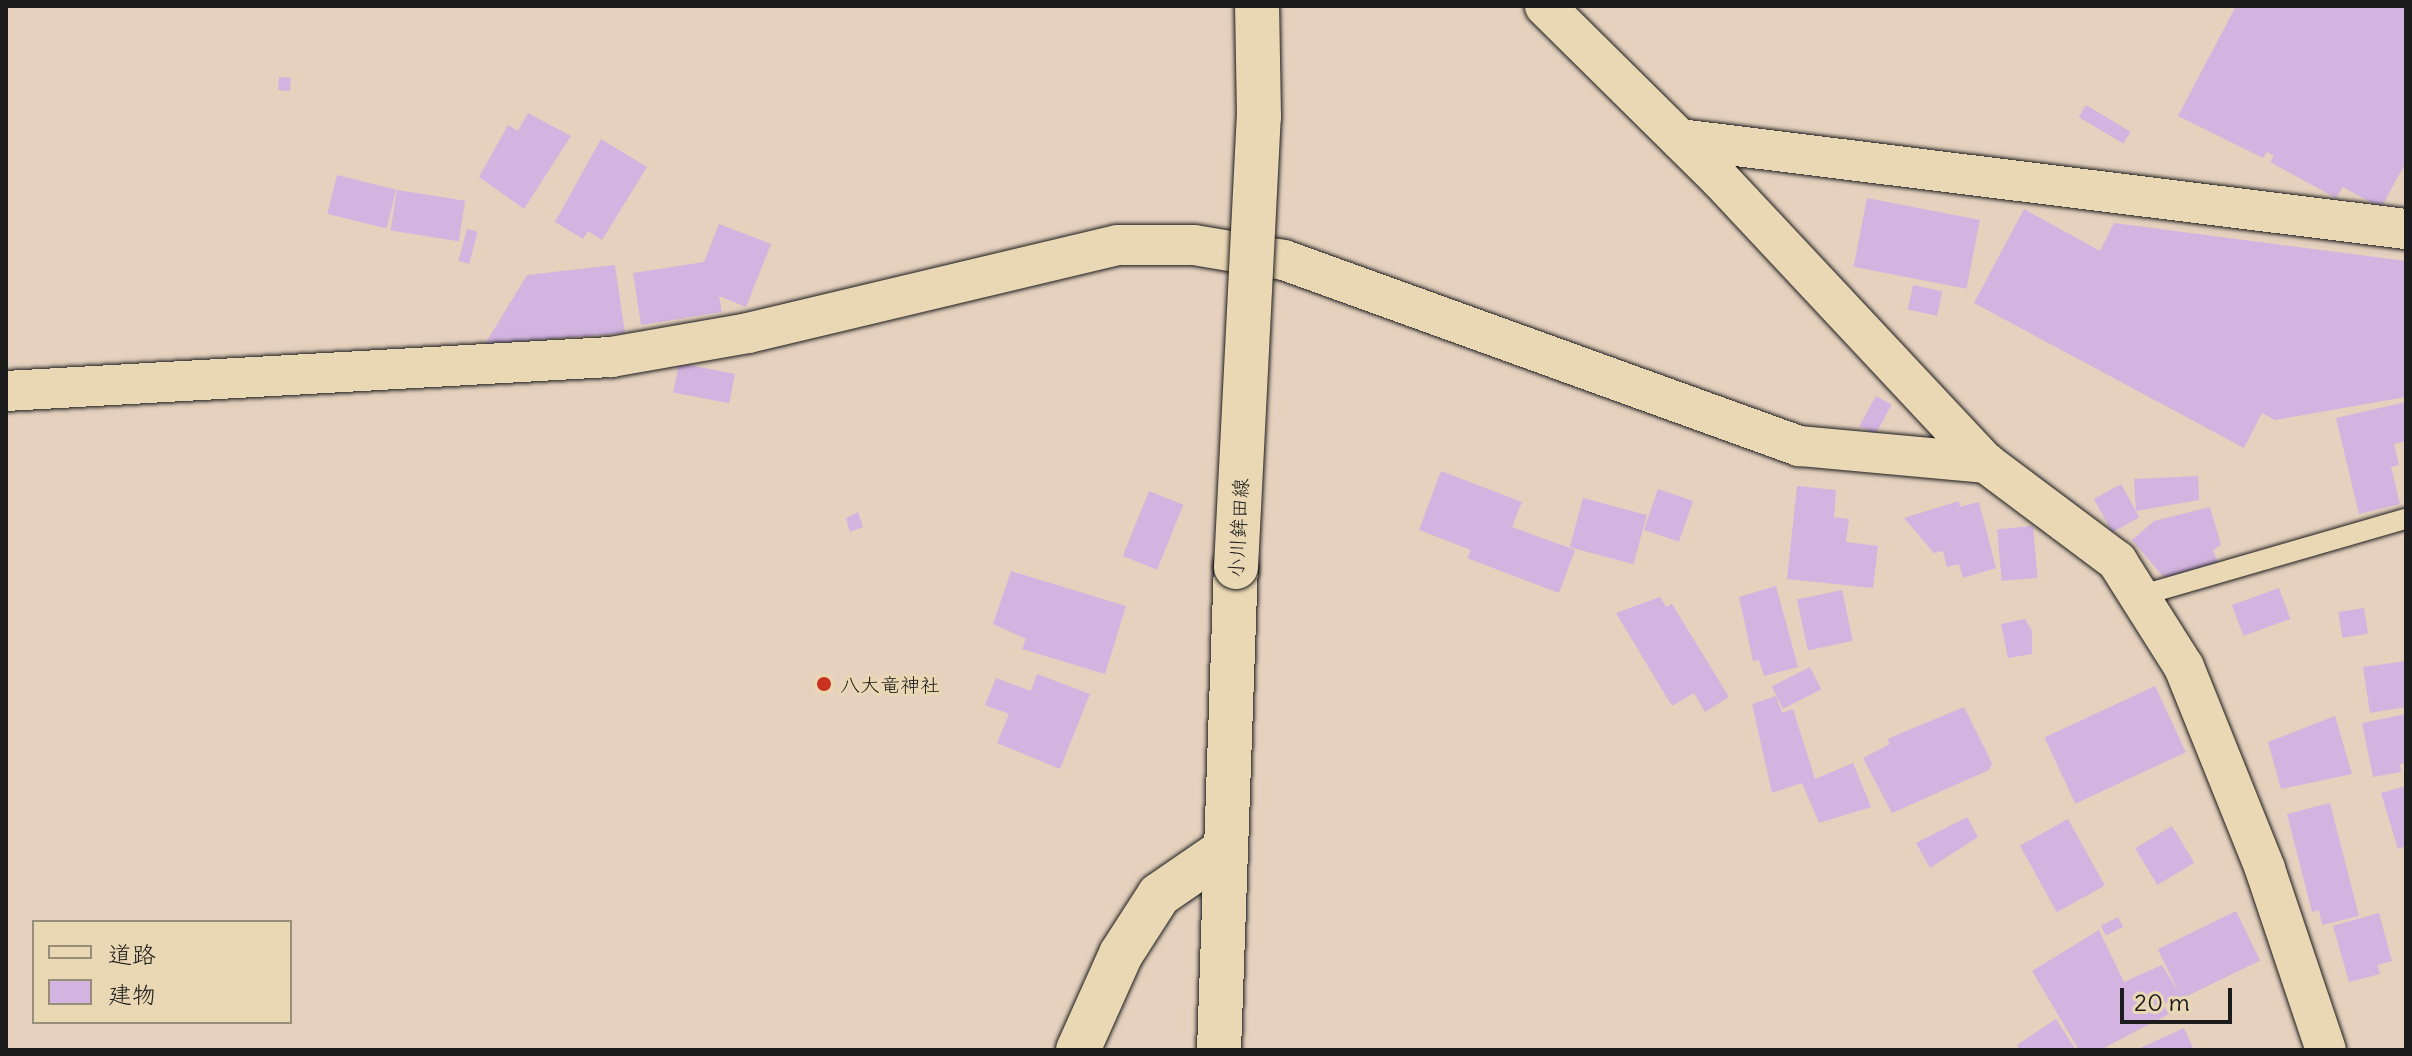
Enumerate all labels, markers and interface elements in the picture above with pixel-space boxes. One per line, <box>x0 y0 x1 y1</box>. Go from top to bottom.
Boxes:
street label: 小川鉾田線 <box>1223 477 1253 579</box>
place label: 八大竜神社 <box>840 672 940 696</box>
marker: 八大竜神社 <box>815 675 833 693</box>
legend <box>32 920 292 1024</box>
text: 道路 <box>108 939 156 969</box>
scale bar <box>2124 972 2236 1022</box>
text: 建物 <box>108 979 156 1009</box>
text: 20 m <box>2134 987 2190 1017</box>

